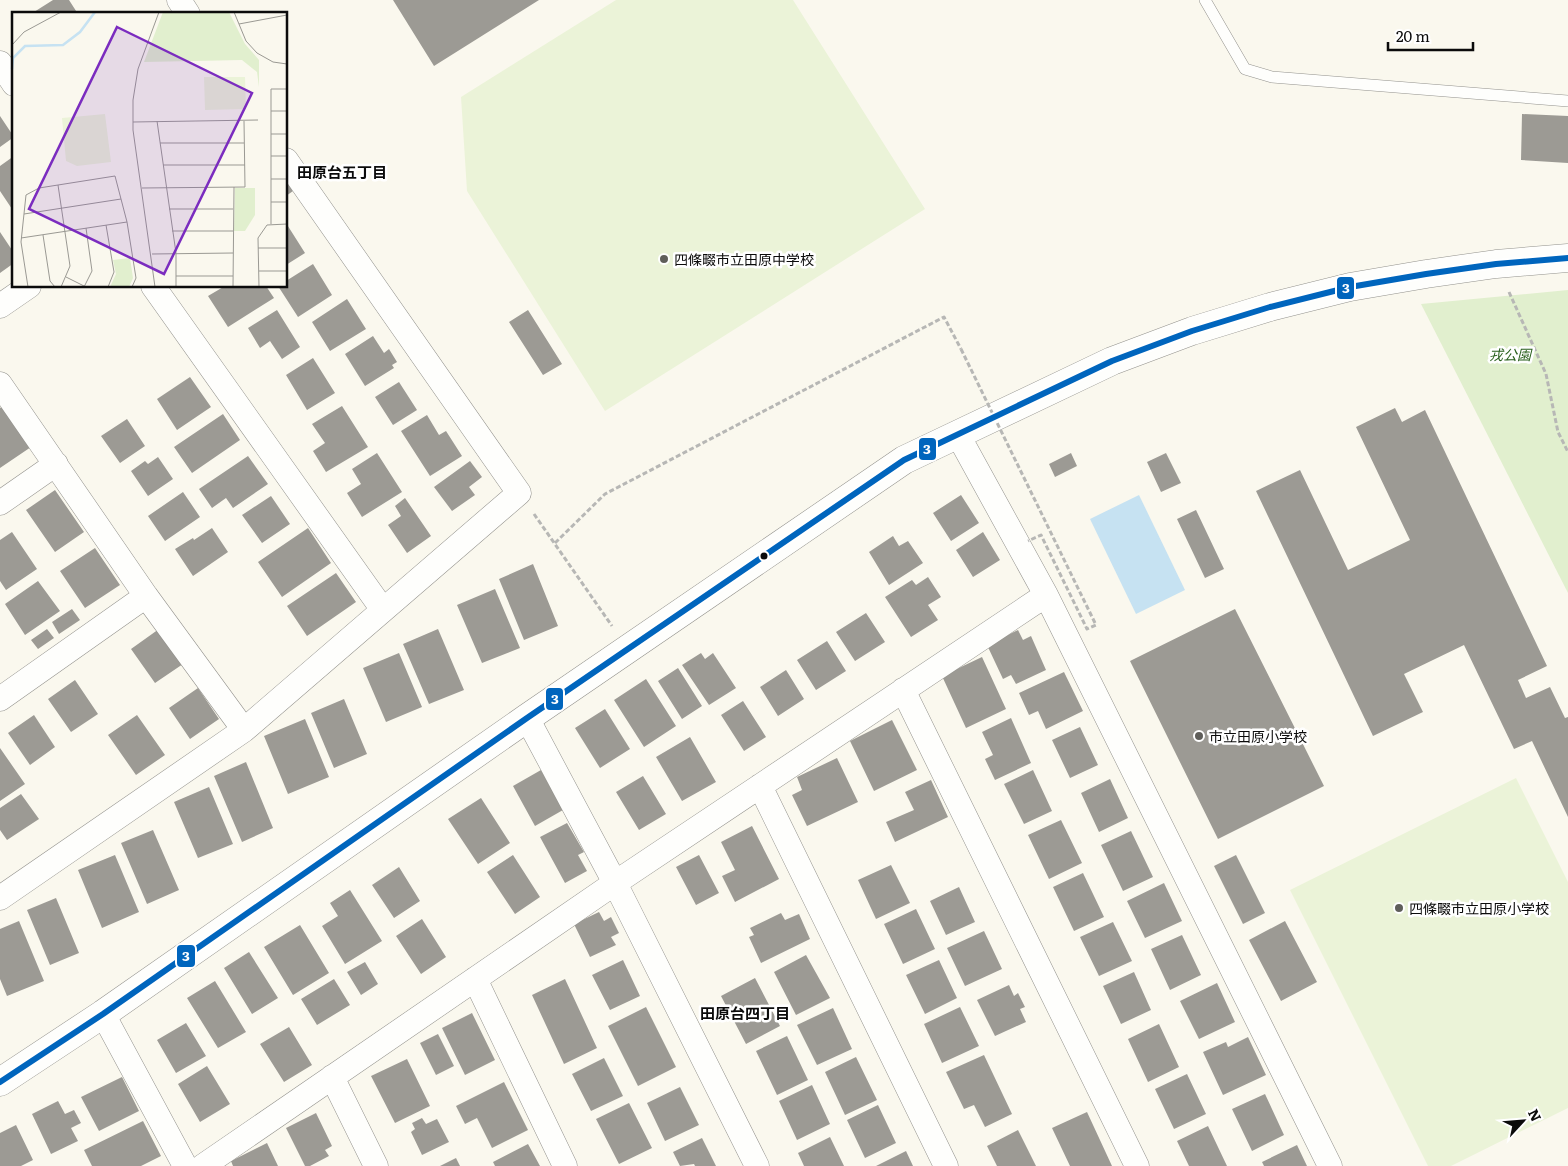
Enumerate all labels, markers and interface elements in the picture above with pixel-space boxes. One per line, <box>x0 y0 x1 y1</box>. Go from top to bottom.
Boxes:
inset map <box>12 12 288 288</box>
scale bar <box>1388 20 1473 52</box>
text: 20 m <box>1396 24 1430 47</box>
district label: 田原台五丁目 <box>297 160 387 183</box>
place label: 四條畷市立田原中学校 <box>674 249 814 269</box>
marker: 四條畷市立田原中学校 <box>658 253 670 265</box>
line badge: 3 <box>1336 276 1355 300</box>
text: 3 <box>1342 277 1350 297</box>
park label: 戎公園 <box>1489 344 1533 364</box>
line badge: 3 <box>918 437 937 461</box>
text: 3 <box>923 438 931 458</box>
unlabelled marker <box>759 551 769 561</box>
line badge: 3 <box>545 687 564 711</box>
text: 3 <box>551 688 559 708</box>
place label: 市立田原小学校 <box>1209 726 1307 746</box>
marker: 市立田原小学校 <box>1193 730 1205 742</box>
place label: 四條畷市立田原小学校 <box>1409 898 1549 918</box>
marker: 四條畷市立田原小学校 <box>1393 902 1405 914</box>
line badge: 3 <box>176 944 196 968</box>
text: 3 <box>182 945 190 965</box>
district label: 田原台四丁目 <box>700 1001 790 1024</box>
north arrow <box>1498 1096 1548 1146</box>
text: N <box>1524 1105 1547 1125</box>

